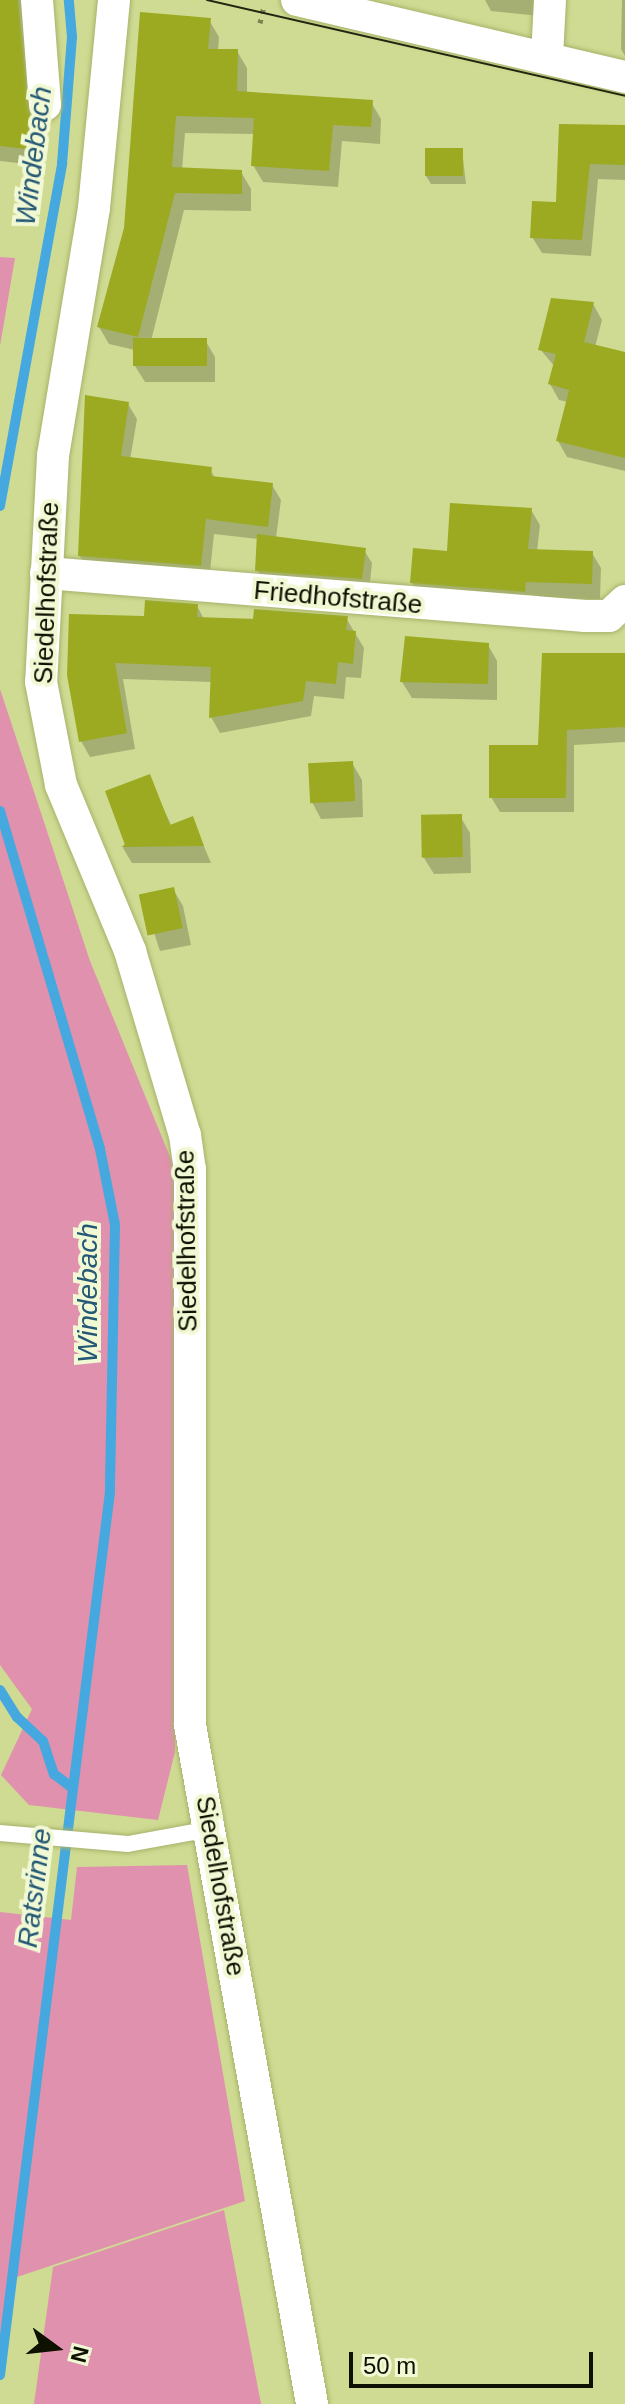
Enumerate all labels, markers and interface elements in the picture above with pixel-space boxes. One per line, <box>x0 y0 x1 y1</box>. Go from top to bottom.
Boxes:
water label: Windebach <box>9 85 59 227</box>
street label: Siedelhofstraße <box>28 501 66 685</box>
street label: Friedhofstraße <box>252 575 424 621</box>
street label: Siedelhofstraße <box>170 1150 204 1332</box>
water label: Windebach <box>71 1223 105 1363</box>
street label: Siedelhofstraße <box>189 1794 251 1978</box>
water label: Ratsrinne <box>11 1826 59 1950</box>
north arrow <box>16 2308 96 2388</box>
scale bar <box>353 2336 597 2386</box>
text: N <box>66 2343 94 2365</box>
text: 50 m <box>363 2352 416 2379</box>

